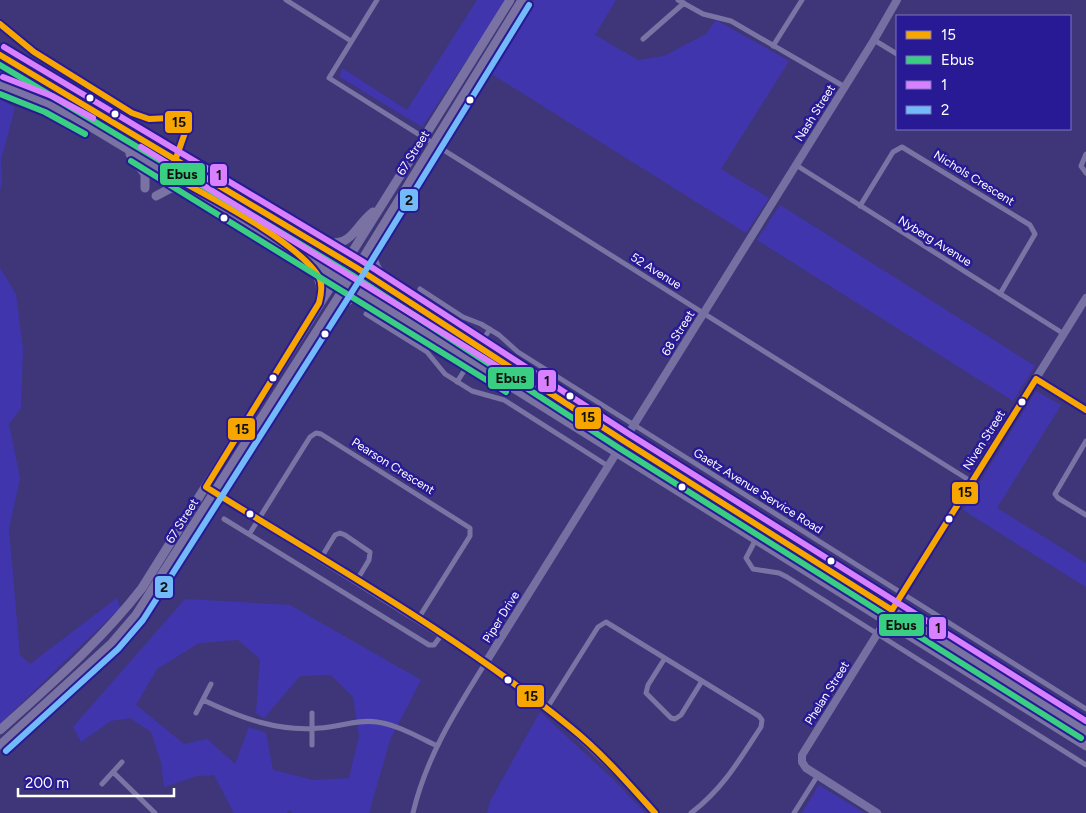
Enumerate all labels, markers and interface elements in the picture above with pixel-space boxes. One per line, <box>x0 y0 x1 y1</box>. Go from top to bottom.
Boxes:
legend <box>896 15 1071 130</box>
text: 15 <box>941 26 956 44</box>
text: Ebus <box>941 51 974 69</box>
text: 1 <box>941 76 947 94</box>
street label: Nash Street <box>792 82 838 144</box>
unlabelled marker <box>85 93 95 103</box>
unlabelled marker <box>465 95 475 105</box>
text: 2 <box>941 101 949 119</box>
unlabelled marker <box>110 109 120 119</box>
line badge: 15 <box>164 110 193 134</box>
text: 15 <box>172 114 186 131</box>
street label: 67 Street <box>394 128 432 178</box>
street label: Nichols Crescent <box>931 148 1017 209</box>
line badge: Ebus <box>159 162 206 186</box>
line badge: 1 <box>209 163 228 187</box>
text: Ebus <box>166 166 198 183</box>
text: 1 <box>216 167 222 184</box>
line badge: 2 <box>399 188 419 212</box>
text: 2 <box>405 192 413 209</box>
unlabelled marker <box>219 213 229 223</box>
street label: Nyberg Avenue <box>896 213 975 269</box>
street label: 52 Avenue <box>628 250 684 292</box>
street label: 68 Street <box>659 307 698 358</box>
unlabelled marker <box>320 329 330 339</box>
line badge: Ebus <box>487 366 535 390</box>
line badge: 1 <box>537 369 557 393</box>
text: Ebus <box>495 370 527 387</box>
unlabelled marker <box>268 373 278 383</box>
text: 1 <box>544 373 550 390</box>
unlabelled marker <box>565 391 575 401</box>
unlabelled marker <box>1017 397 1027 407</box>
line badge: 15 <box>574 406 602 430</box>
street label: Niven Street <box>960 407 1008 473</box>
text: 15 <box>581 409 595 426</box>
line badge: 15 <box>227 417 256 441</box>
text: 15 <box>235 421 249 438</box>
street label: Pearson Crescent <box>349 435 437 497</box>
street label: Gaetz Avenue Service Road <box>691 445 825 537</box>
line badge: 15 <box>951 481 979 505</box>
unlabelled marker <box>677 482 687 492</box>
text: 15 <box>958 484 972 501</box>
street label: 67 Street <box>163 496 201 546</box>
unlabelled marker <box>245 509 255 519</box>
unlabelled marker <box>944 514 954 524</box>
unlabelled marker <box>826 556 836 566</box>
line badge: 2 <box>154 575 174 599</box>
text: 2 <box>160 579 168 596</box>
street label: Piper Drive <box>480 588 523 645</box>
line badge: Ebus <box>878 613 925 637</box>
line badge: 1 <box>928 616 947 640</box>
text: Ebus <box>885 617 917 634</box>
text: 1 <box>935 620 941 637</box>
street label: Phelan Street <box>802 658 852 727</box>
unlabelled marker <box>503 675 513 685</box>
line badge: 15 <box>516 684 545 708</box>
text: 15 <box>524 688 538 705</box>
scale bar <box>18 766 174 798</box>
text: 200 m <box>25 774 69 792</box>

